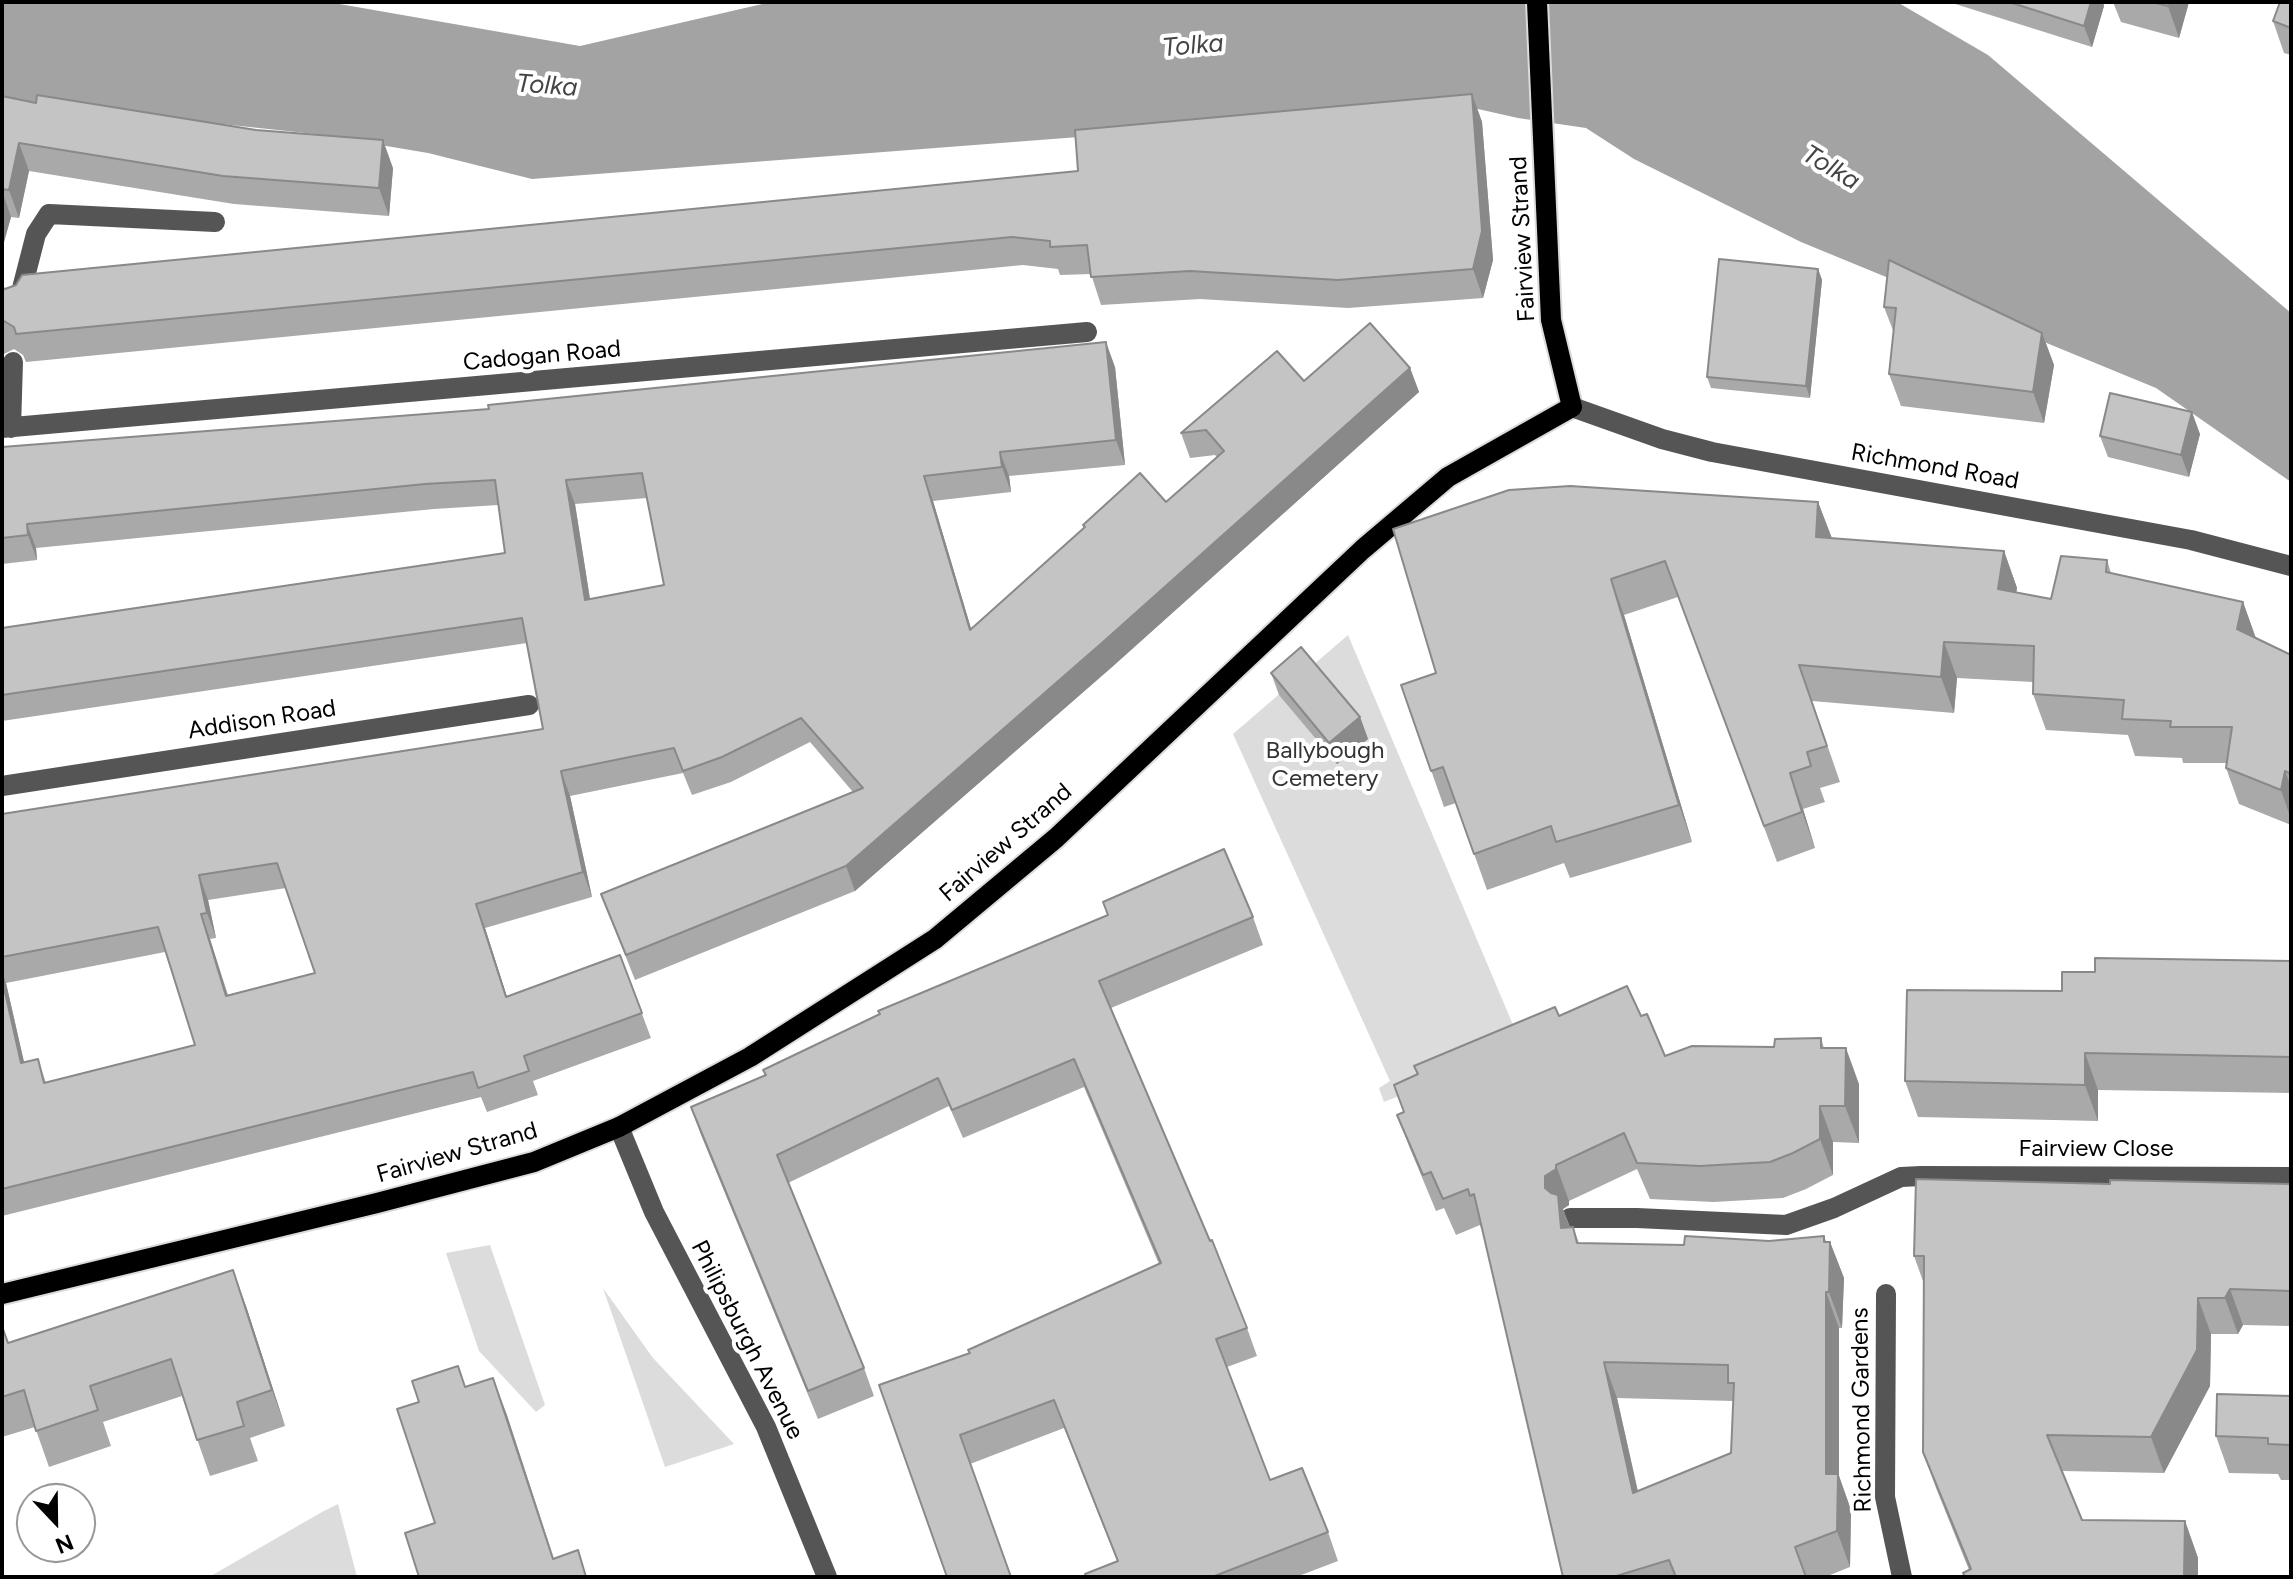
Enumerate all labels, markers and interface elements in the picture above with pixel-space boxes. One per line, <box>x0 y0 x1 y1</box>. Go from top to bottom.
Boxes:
water label: Tolka <box>1161 28 1225 64</box>
water label: Tolka <box>515 68 579 104</box>
water label: Tolka <box>1797 139 1865 197</box>
street label: Fairview Strand <box>1504 155 1542 323</box>
street label: Cadogan Road <box>462 335 622 377</box>
street label: Richmond Road <box>1849 438 2021 496</box>
street label: Addison Road <box>186 694 338 746</box>
park label: Ballybough Cemetery <box>1266 737 1384 793</box>
street label: Fairview Strand <box>934 778 1078 908</box>
street label: Fairview Strand <box>373 1116 541 1190</box>
street label: Fairview Close <box>2018 1135 2174 1163</box>
street label: Philipsburgh Avenue <box>684 1236 810 1444</box>
street label: Richmond Gardens <box>1846 1307 1878 1513</box>
north arrow <box>16 1483 96 1563</box>
text: N <box>51 1528 77 1560</box>

